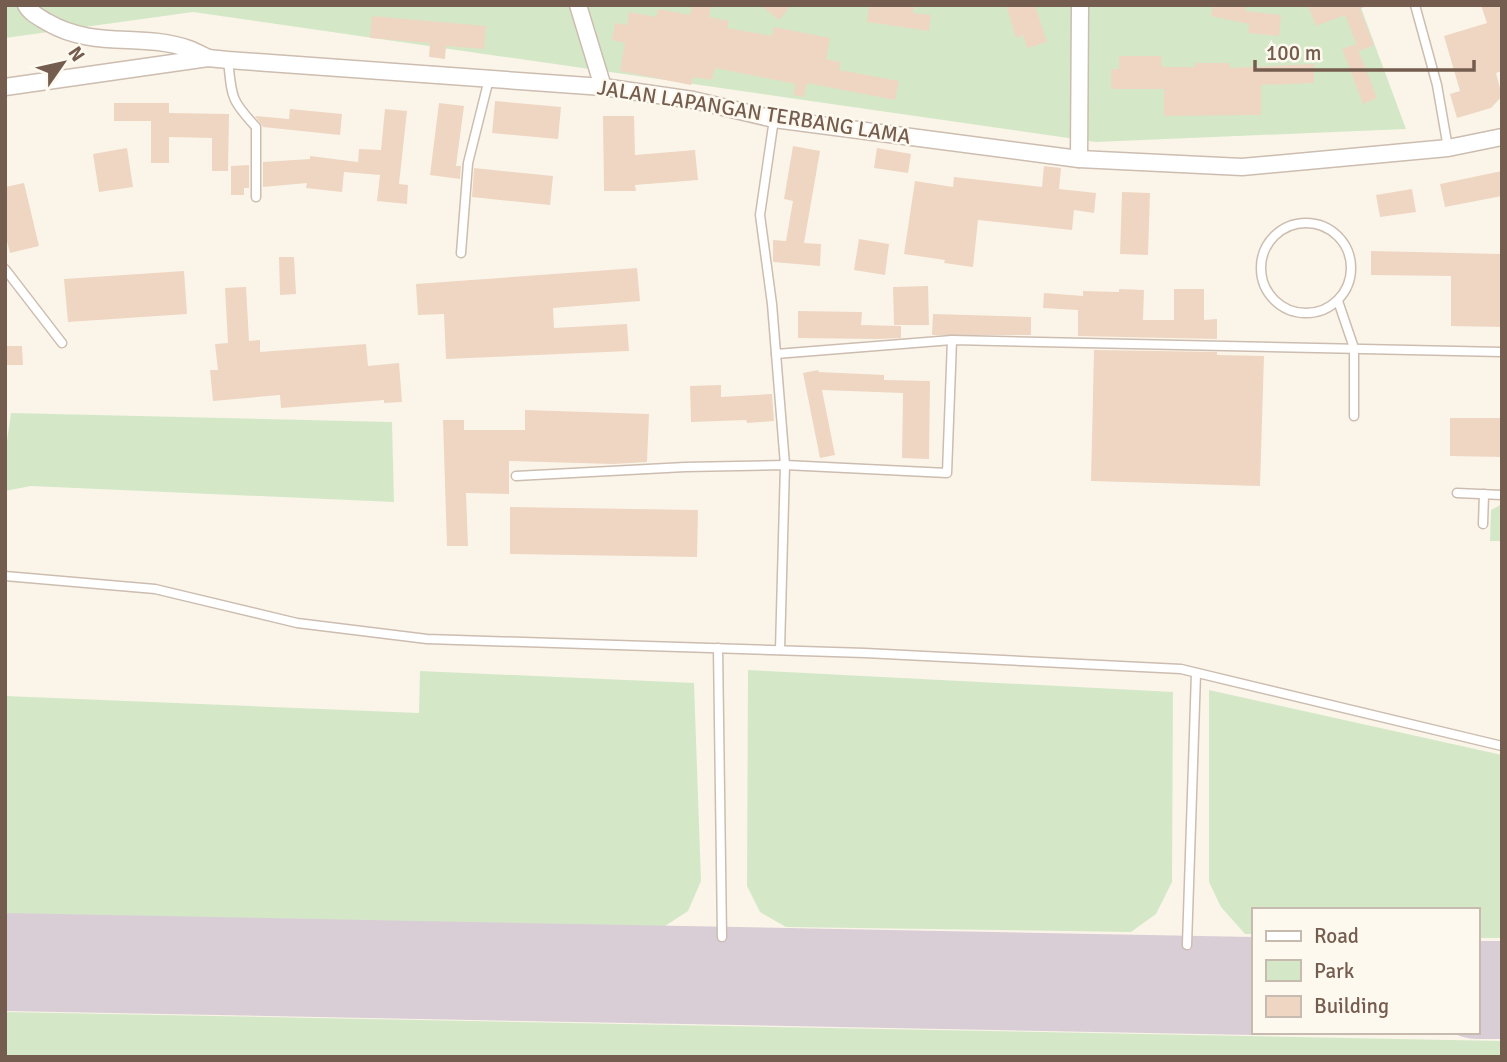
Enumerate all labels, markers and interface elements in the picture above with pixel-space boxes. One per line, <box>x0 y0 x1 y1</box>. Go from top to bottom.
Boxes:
north arrow <box>28 28 98 98</box>
scale bar <box>1255 28 1474 72</box>
text: 100 m <box>1266 40 1321 66</box>
text: N <box>63 42 90 66</box>
street label: JALAN LAPANGAN TERBANG LAMA <box>595 74 913 150</box>
legend <box>1252 908 1479 1034</box>
text: Road <box>1314 923 1359 949</box>
text: Park <box>1314 958 1355 984</box>
text: Building <box>1314 993 1389 1019</box>

